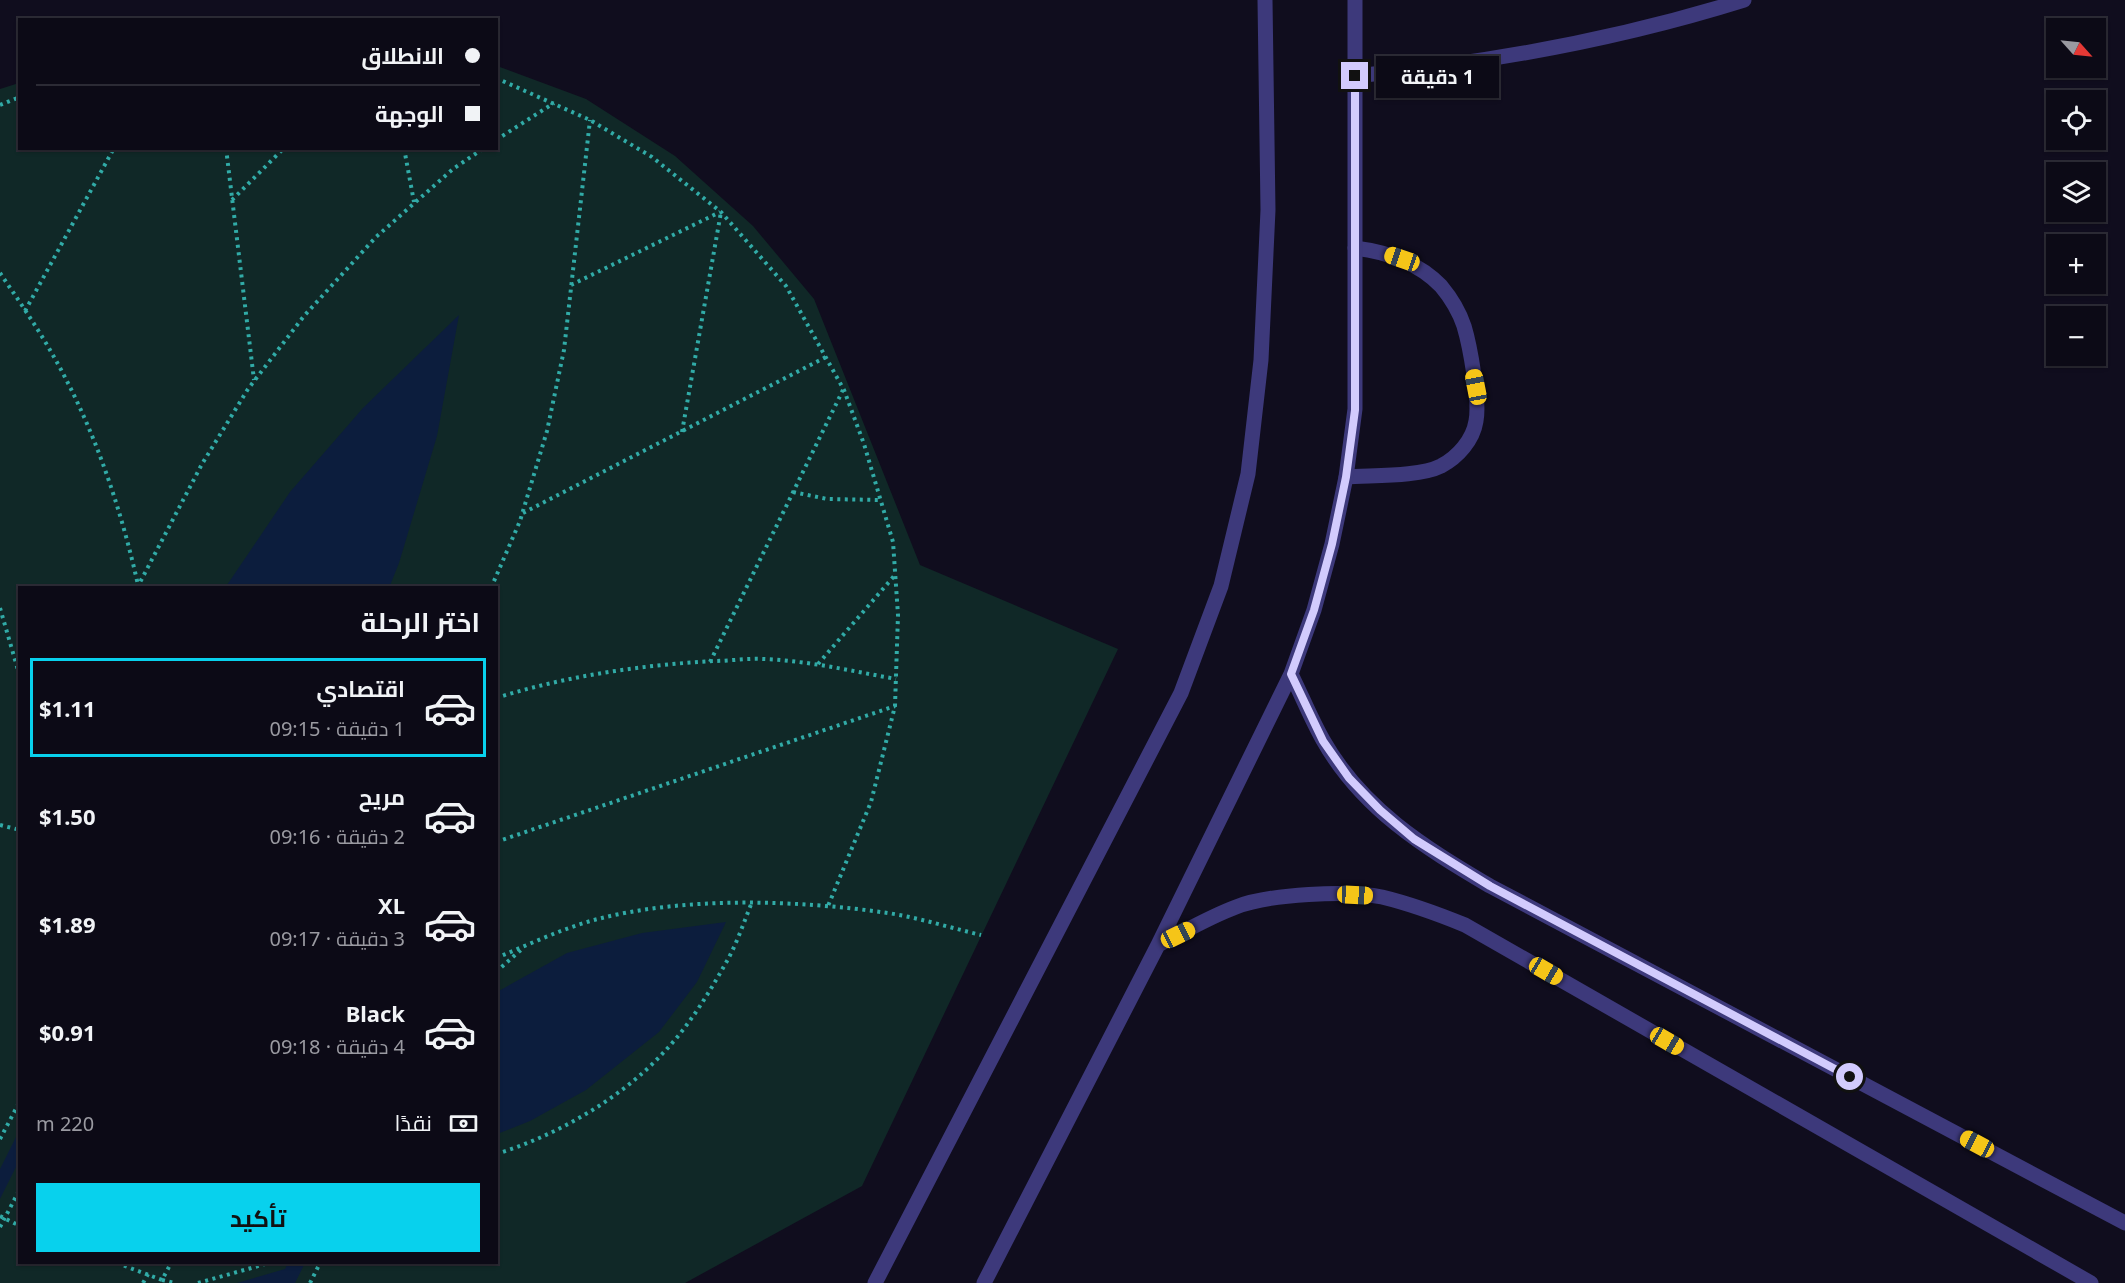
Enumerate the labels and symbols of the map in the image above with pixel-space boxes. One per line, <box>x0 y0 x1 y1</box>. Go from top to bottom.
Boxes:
north arrow <box>2046 18 2106 78</box>
callout: 1 دقيقة <box>1376 55 1499 97</box>
route end <box>1341 62 1368 89</box>
car <box>1382 245 1422 273</box>
car <box>1464 368 1488 406</box>
car <box>1337 885 1373 905</box>
car <box>1158 919 1198 951</box>
car <box>1526 954 1566 988</box>
car <box>1647 1024 1687 1058</box>
route start <box>1836 1063 1863 1090</box>
car <box>1957 1128 1997 1160</box>

